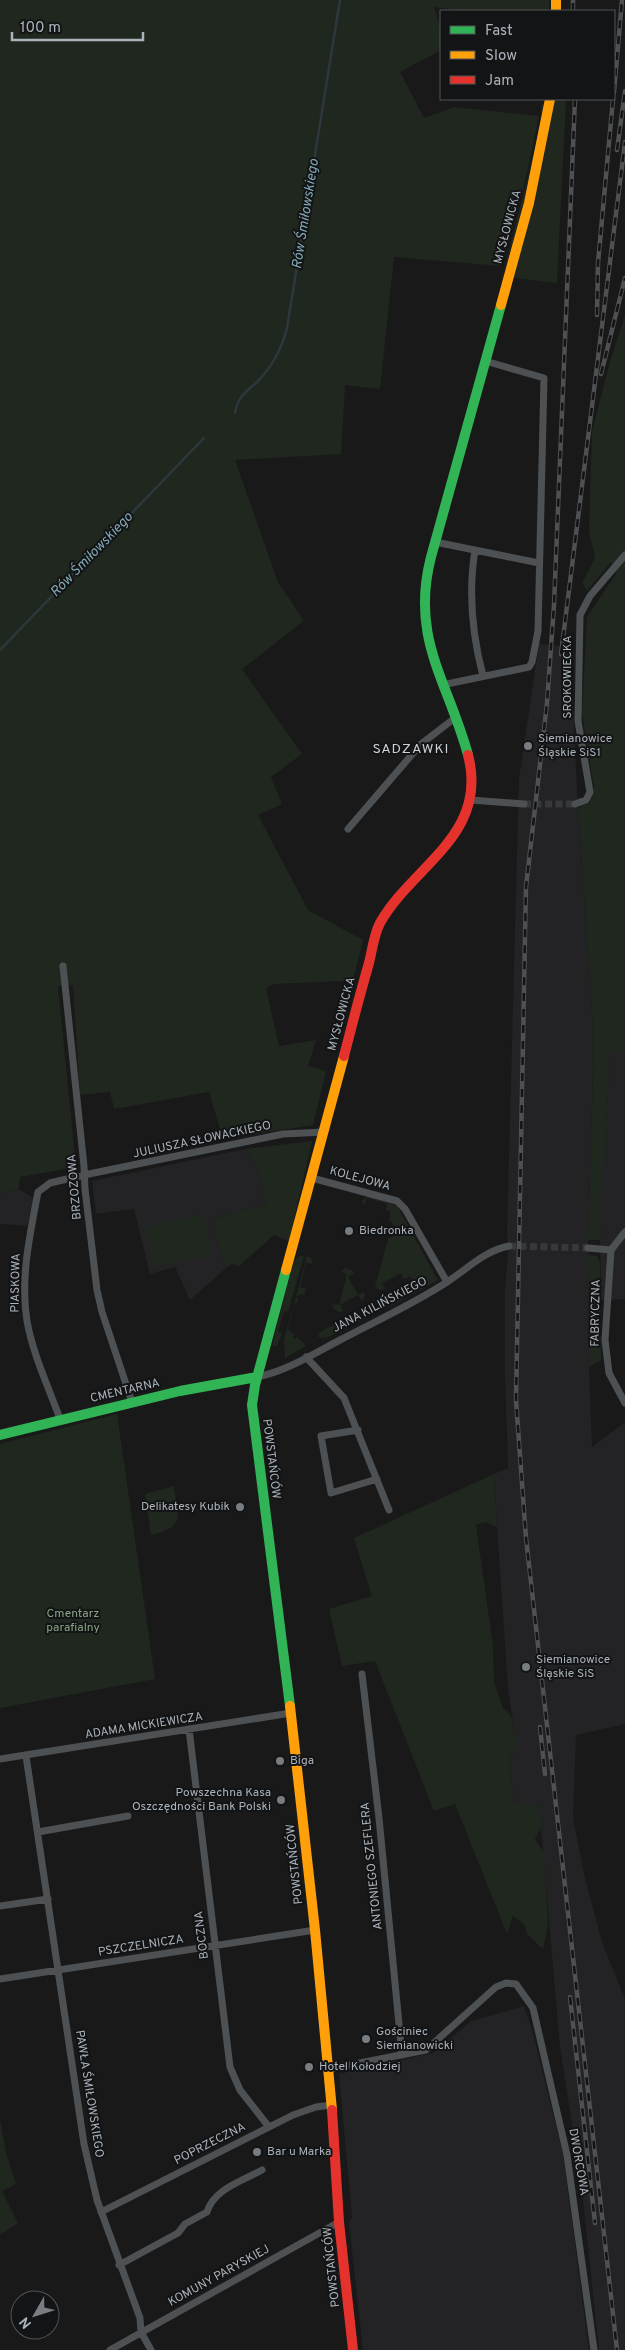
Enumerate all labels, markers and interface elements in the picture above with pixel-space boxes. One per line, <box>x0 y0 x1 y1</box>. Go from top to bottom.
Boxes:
scale bar <box>12 10 144 42</box>
legend <box>440 10 615 100</box>
text: 100 m <box>20 19 61 38</box>
text: Fast <box>485 22 513 41</box>
text: Slow <box>485 47 517 66</box>
text: Jam <box>485 72 514 91</box>
water label: Rów Śmiłowskiego <box>288 157 323 270</box>
street label: MYSŁOWICKA <box>490 188 526 266</box>
water label: Rów Śmiłowskiego <box>47 508 137 601</box>
street label: SROKOWIECKA <box>560 635 576 719</box>
place label: Siemianowice Śląskie SiS1 <box>538 731 612 761</box>
marker: Siemianowice Śląskie SiS1 <box>522 740 534 752</box>
district label: SADZAWKI <box>372 741 450 758</box>
street label: MYSŁOWICKA <box>324 975 360 1053</box>
street label: JULIUSZA SŁOWACKIEGO <box>131 1118 273 1162</box>
street label: BRZOZOWA <box>64 1154 86 1220</box>
street label: KOLEJOWA <box>328 1163 392 1195</box>
place label: Biedronka <box>359 1223 413 1239</box>
marker: Biedronka <box>343 1225 355 1237</box>
street label: PIASKOWA <box>7 1253 25 1313</box>
street label: JANA KILIŃSKIEGO <box>330 1273 430 1337</box>
street label: FABRYCZNA <box>587 1279 605 1347</box>
street label: CMENTARNA <box>89 1375 161 1407</box>
street label: POWSTAŃCÓW <box>258 1418 284 1500</box>
place label: Delikatesy Kubik <box>141 1499 230 1515</box>
marker: Delikatesy Kubik <box>234 1501 246 1513</box>
park label: Cmentarz parafialny <box>46 1606 100 1636</box>
place label: Siemianowice Śląskie SiS <box>536 1652 610 1682</box>
marker: Siemianowice Śląskie SiS <box>520 1661 532 1673</box>
street label: ADAMA MICKIEWICZA <box>84 1709 204 1743</box>
place label: Biga <box>290 1753 314 1769</box>
marker: Biga <box>274 1755 286 1767</box>
place label: Powszechna Kasa Oszczędności Bank Polski <box>132 1785 271 1815</box>
marker: Powszechna Kasa Oszczędności Bank Polski <box>275 1794 287 1806</box>
street label: ANTONIEGO SZEFLERA <box>357 1801 387 1931</box>
street label: POWSTAŃCÓW <box>283 1823 307 1905</box>
street label: BOCZNA <box>191 1910 213 1960</box>
street label: PSZCZELNICZA <box>97 1931 185 1961</box>
place label: Gościniec Siemianowicki <box>376 2024 453 2054</box>
street label: PAWŁA ŚMIŁOWSKIEGO <box>71 2029 107 2159</box>
marker: Gościniec Siemianowicki <box>360 2033 372 2045</box>
place label: Hotel Kołodziej <box>319 2059 401 2075</box>
marker: Hotel Kołodziej <box>303 2061 315 2073</box>
street label: POPRZECZNA <box>172 2119 248 2169</box>
street label: DWORCOWA <box>564 2127 592 2197</box>
place label: Bar u Marka <box>267 2144 331 2160</box>
marker: Bar u Marka <box>251 2146 263 2158</box>
street label: POWSTAŃCÓW <box>320 2226 344 2308</box>
street label: KOMUNY PARYSKIEJ <box>165 2241 273 2311</box>
north arrow <box>10 2290 60 2340</box>
text: N <box>16 2313 36 2331</box>

